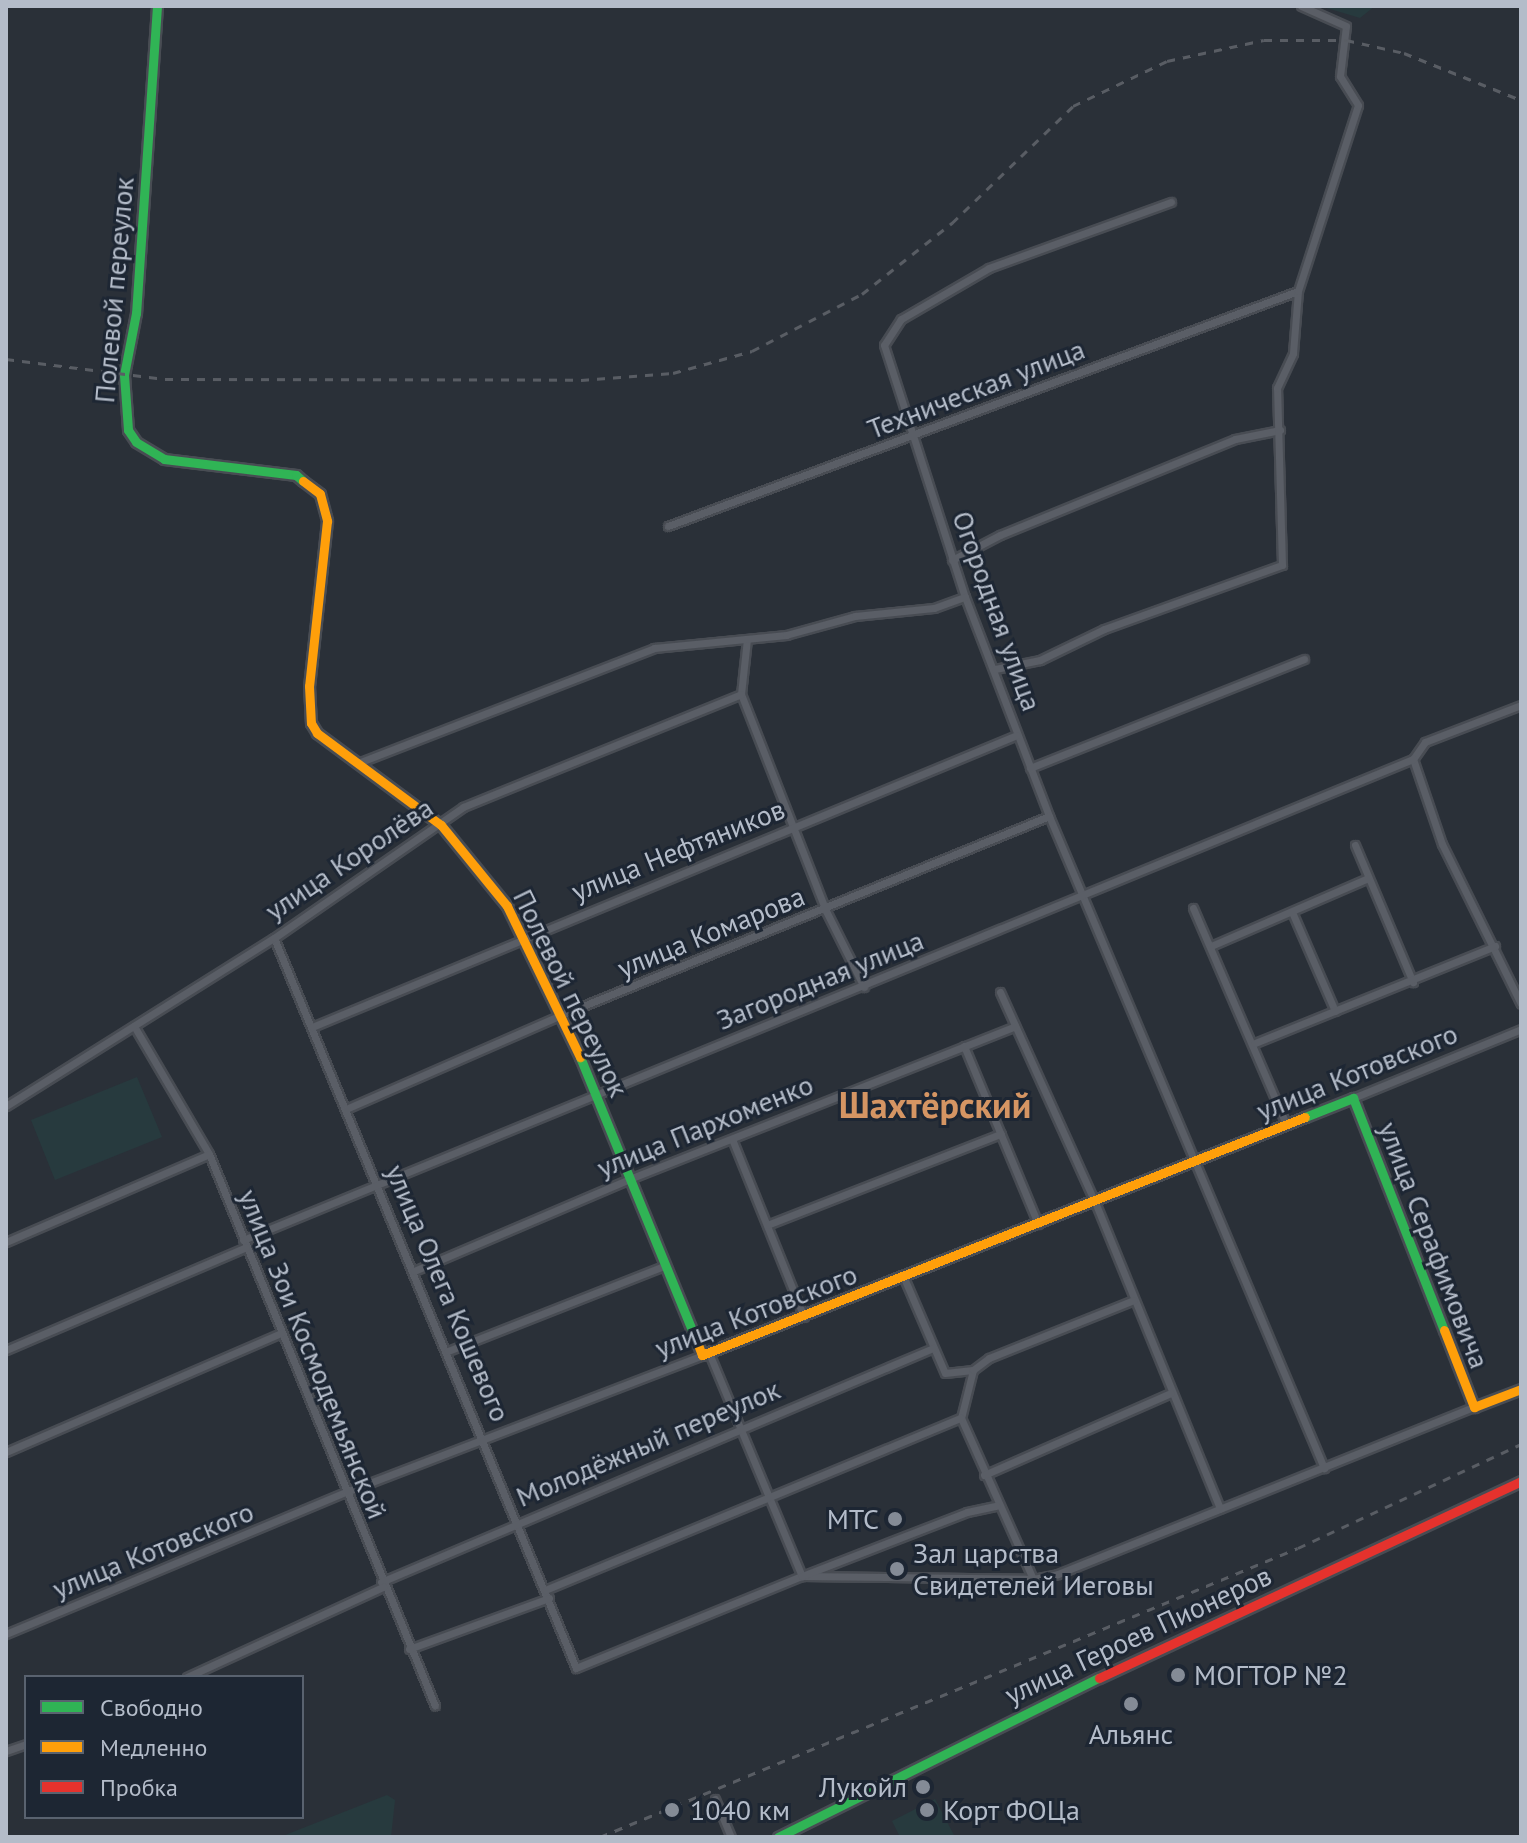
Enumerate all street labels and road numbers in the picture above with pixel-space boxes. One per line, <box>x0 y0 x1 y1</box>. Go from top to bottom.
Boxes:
street label: Полевой переулок <box>87 176 141 404</box>
street label: Техническая улица <box>863 332 1089 446</box>
street label: Огородная улица <box>945 506 1049 716</box>
street label: улица Королёва <box>259 791 439 927</box>
street label: улица Нефтяников <box>566 792 790 908</box>
street label: улица Комарова <box>612 879 810 985</box>
street label: Полевой переулок <box>506 884 636 1102</box>
street label: Загородная улица <box>712 923 928 1037</box>
street label: улица Котовского <box>1252 1016 1462 1128</box>
street label: улица Пархоменко <box>592 1067 818 1185</box>
street label: улица Серафимовича <box>1372 1117 1496 1373</box>
street label: улица Олега Кошевого <box>379 1159 517 1427</box>
street label: улица Зои Космодемьянской <box>231 1184 395 1524</box>
street label: улица Котовского <box>650 1257 862 1365</box>
street label: Молодёжный переулок <box>511 1372 785 1514</box>
street label: улица Котовского <box>48 1494 258 1606</box>
street label: улица Героев Пионеров <box>999 1558 1277 1712</box>

